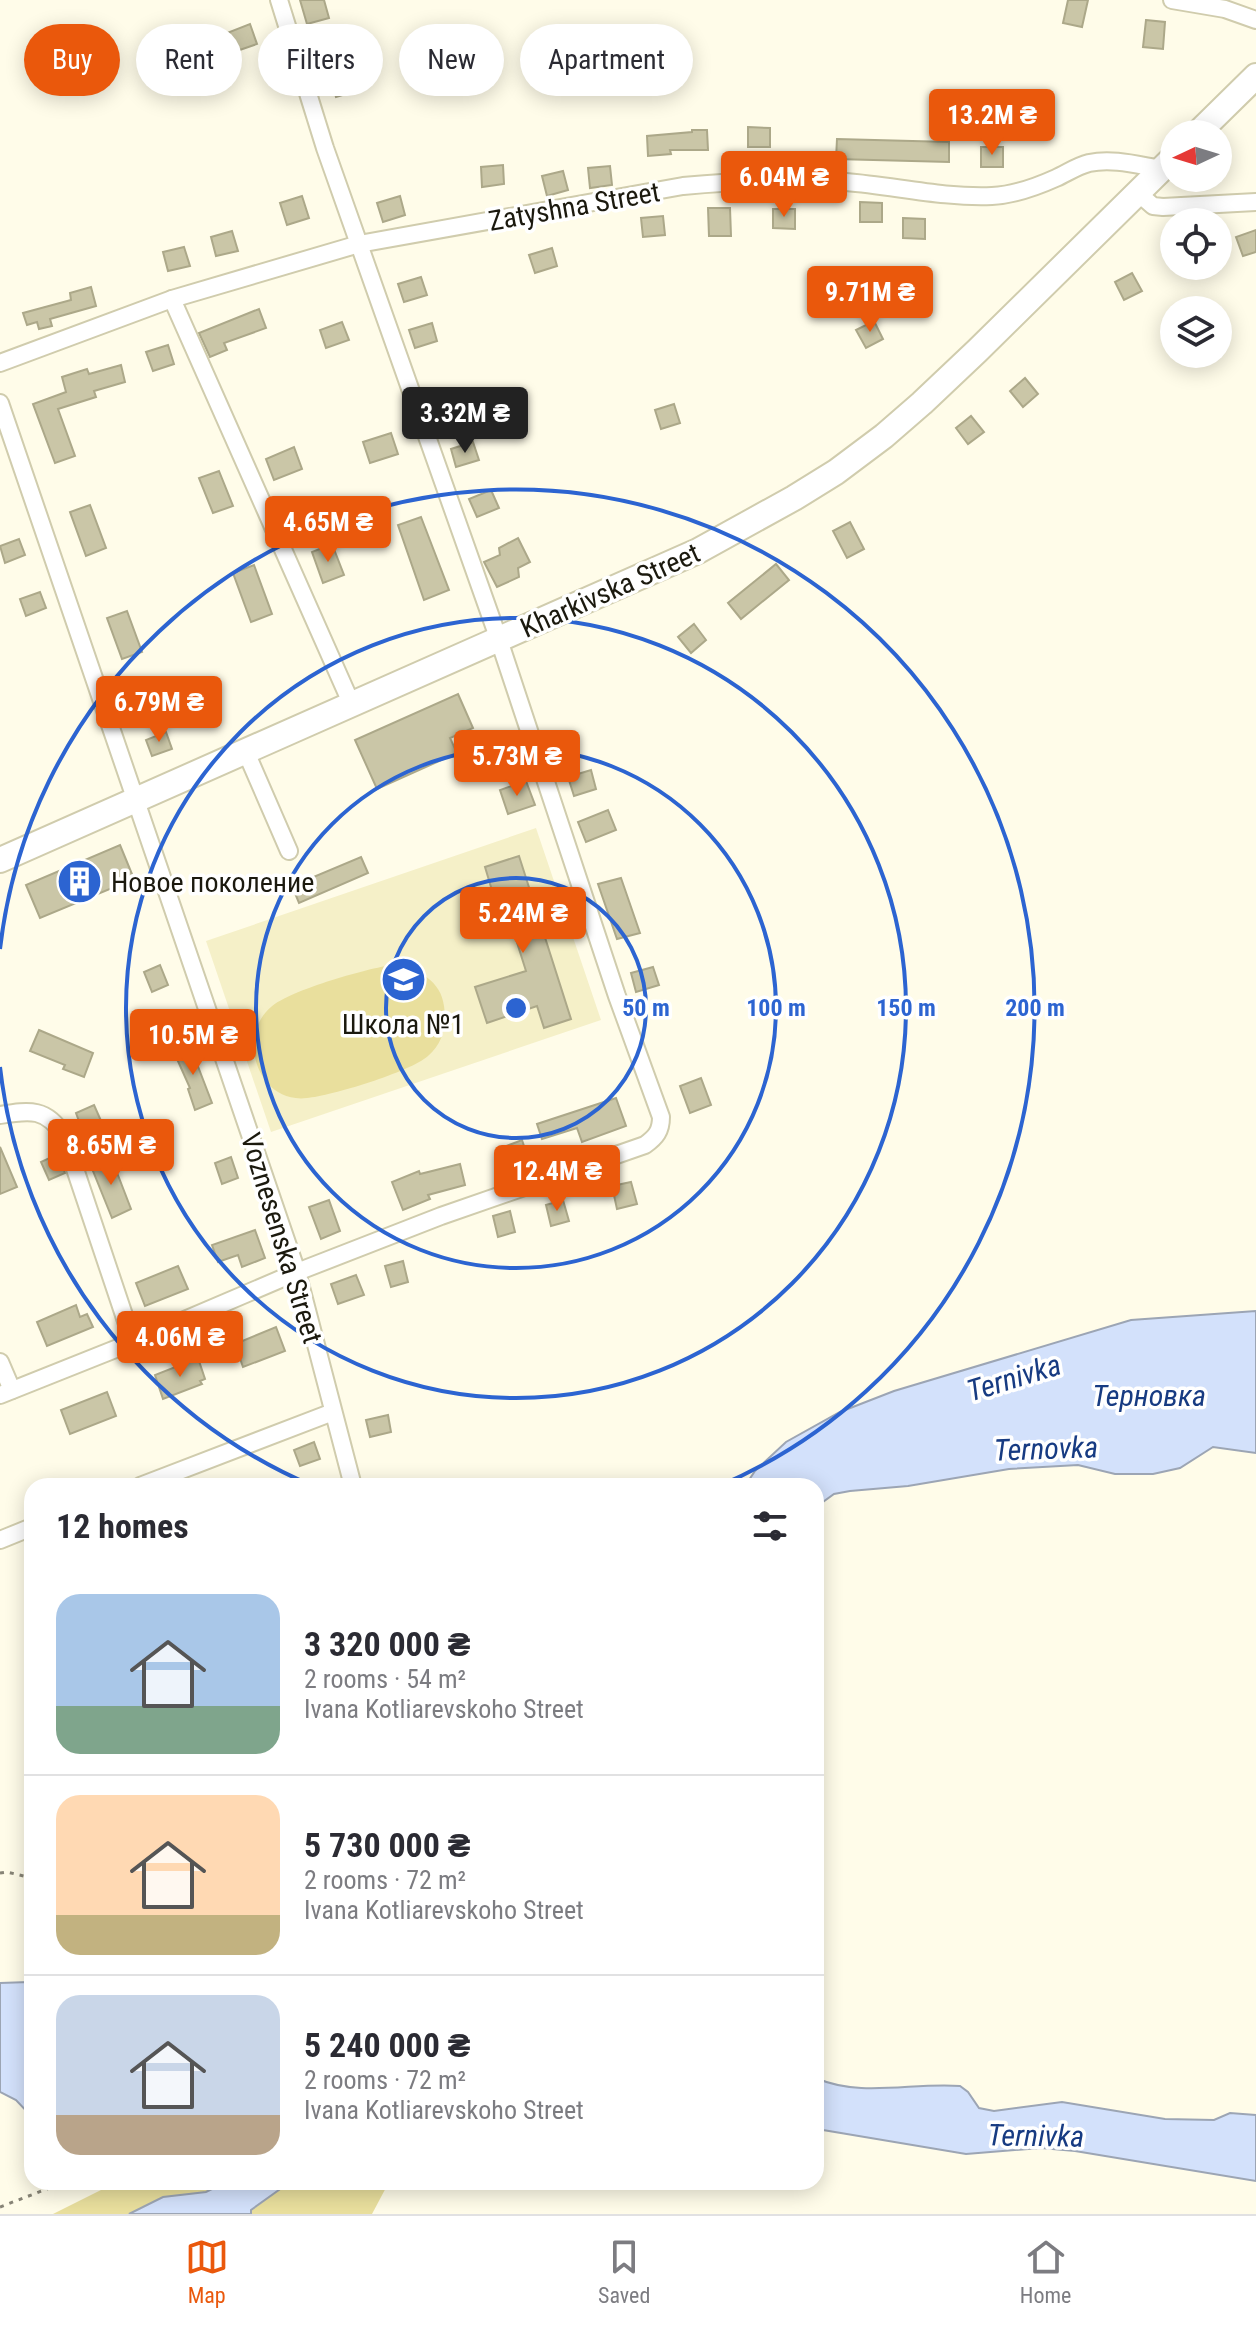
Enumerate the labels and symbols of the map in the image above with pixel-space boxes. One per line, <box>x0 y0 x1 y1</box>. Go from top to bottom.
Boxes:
pin: 13.2M ₴ <box>918 89 1066 157</box>
north arrow <box>1160 120 1232 192</box>
pin: 6.04M ₴ <box>710 151 858 219</box>
street label: Zatyshna Street <box>486 175 662 238</box>
pin: 9.71M ₴ <box>796 266 944 334</box>
pin: 3.32M ₴ <box>391 387 539 455</box>
pin: 4.65M ₴ <box>254 496 402 564</box>
street label: Kharkivska Street <box>516 536 705 645</box>
pin: 6.79M ₴ <box>85 676 233 744</box>
pin: 5.73M ₴ <box>443 730 591 798</box>
building icon: Новое поколение <box>56 858 104 906</box>
place label: Новое поколение <box>111 866 314 899</box>
pin: 5.24M ₴ <box>449 887 597 955</box>
school or university icon: Школа №1 <box>379 956 427 1004</box>
centre of rings <box>502 994 530 1022</box>
text: 50 m <box>622 994 670 1022</box>
text: 100 m <box>746 994 806 1022</box>
text: 150 m <box>876 994 936 1022</box>
text: 200 m <box>1005 994 1065 1022</box>
place label: Школа №1 <box>342 1008 464 1041</box>
pin: 10.5M ₴ <box>119 1009 267 1077</box>
pin: 8.65M ₴ <box>37 1119 185 1187</box>
street label: Voznesenska Street <box>234 1129 329 1347</box>
pin: 12.4M ₴ <box>483 1145 631 1213</box>
pin: 4.06M ₴ <box>106 1311 254 1379</box>
water label: Ternivka <box>963 1347 1065 1408</box>
water label: Терновка <box>1092 1378 1206 1413</box>
water label: Ternovka <box>993 1429 1099 1468</box>
water label: Ternivka <box>987 2117 1085 2154</box>

